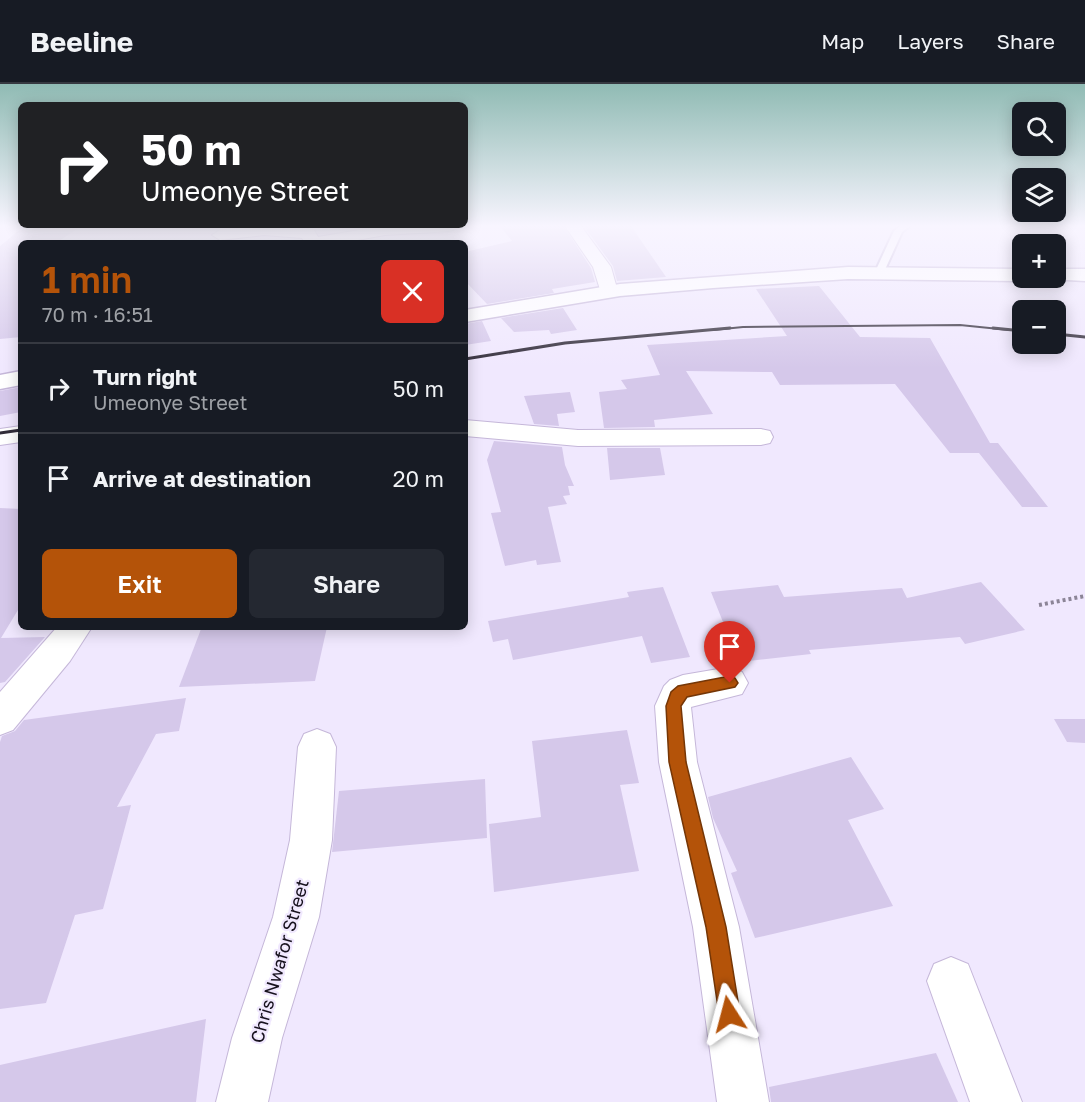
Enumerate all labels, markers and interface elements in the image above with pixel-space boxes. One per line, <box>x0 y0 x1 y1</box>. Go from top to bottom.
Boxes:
text: Beeline <box>30 25 133 58</box>
text: Map <box>821 28 864 54</box>
text: Layers <box>897 28 964 54</box>
text: Share <box>997 28 1055 54</box>
map controls <box>1012 102 1066 354</box>
button: search <box>1012 102 1066 156</box>
text: 50 m <box>141 124 241 174</box>
icon: right <box>42 126 120 204</box>
button: layers <box>1012 168 1066 222</box>
text: Umeonye Street <box>141 175 349 207</box>
button: + <box>1012 234 1066 288</box>
text: 1 min <box>42 258 132 301</box>
button: close <box>381 260 444 323</box>
button: − <box>1012 300 1066 354</box>
text: 70 m · 16:51 <box>42 302 153 326</box>
text: Turn right <box>93 363 197 390</box>
icon: right <box>42 372 75 405</box>
text: 50 m <box>393 375 444 402</box>
text: Umeonye Street <box>93 390 247 414</box>
icon: arrive <box>42 462 75 495</box>
text: Arrive at destination <box>93 465 311 492</box>
text: 20 m <box>393 465 444 492</box>
button: Exit <box>42 549 237 618</box>
button: Share <box>249 549 444 618</box>
pin <box>704 621 755 683</box>
icon: arrive <box>713 630 746 663</box>
street label: Chris Nwafor Street <box>245 877 313 1045</box>
position arrow <box>697 982 761 1046</box>

